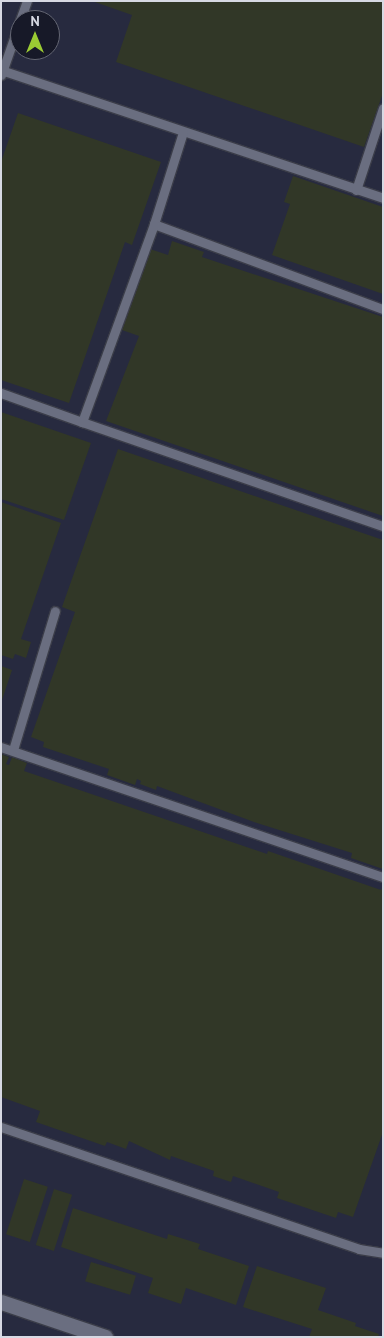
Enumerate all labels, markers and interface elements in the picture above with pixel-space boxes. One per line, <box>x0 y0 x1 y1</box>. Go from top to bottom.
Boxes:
north arrow <box>10 10 60 60</box>
text: N <box>30 12 40 30</box>

